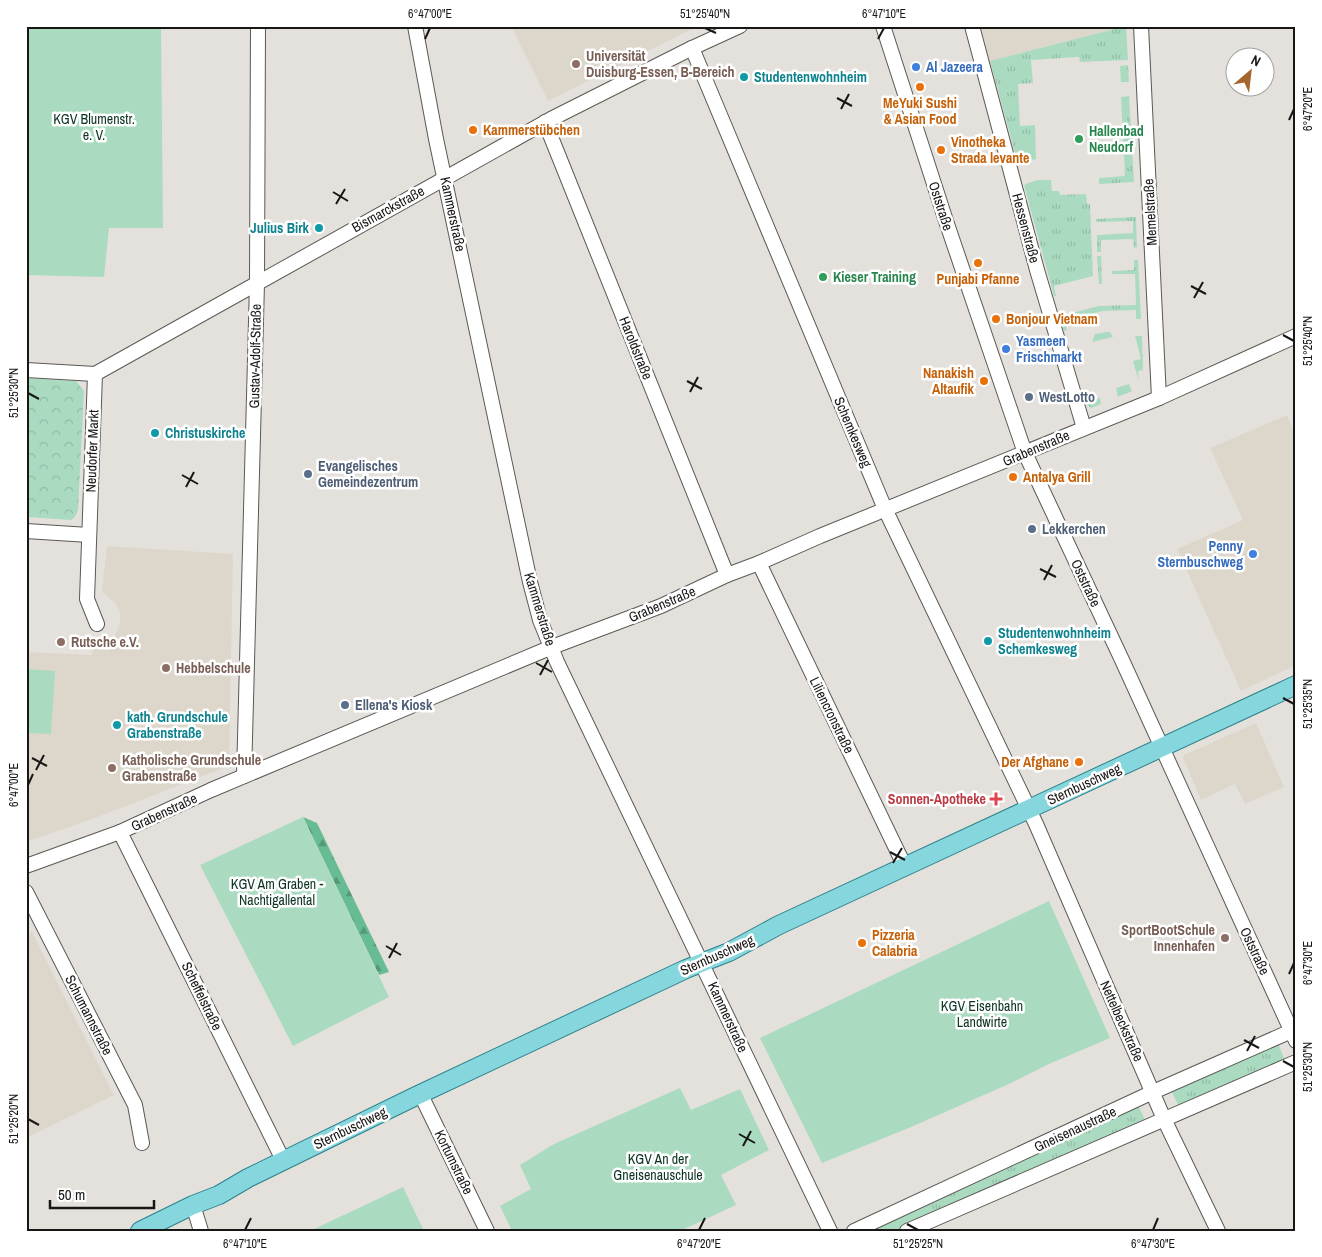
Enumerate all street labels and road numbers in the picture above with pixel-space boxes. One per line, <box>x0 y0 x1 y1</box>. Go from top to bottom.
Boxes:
street label: Kammerstraße <box>436 175 470 253</box>
street label: Memelstraße <box>1139 178 1161 246</box>
street label: Oststraße <box>925 179 957 233</box>
street label: Bismarckstraße <box>348 182 428 236</box>
street label: Hessenstraße <box>1008 191 1044 265</box>
street label: Gustav-Adolf-Straße <box>245 304 265 408</box>
street label: Haroldstraße <box>615 314 657 382</box>
street label: Schemkesweg <box>830 394 876 470</box>
street label: Neudorfer Markt <box>82 409 102 493</box>
street label: Grabenstraße <box>1000 426 1072 470</box>
street label: Oststraße <box>1067 556 1105 610</box>
street label: Kammerstraße <box>520 570 560 648</box>
street label: Grabenstraße <box>626 582 698 626</box>
street label: Liliencronstraße <box>806 674 858 756</box>
street label: Sternbuschweg <box>1044 759 1124 809</box>
street label: Grabenstraße <box>128 789 200 835</box>
street label: Oststraße <box>1236 924 1274 978</box>
street label: Sternbuschweg <box>677 930 757 979</box>
street label: Scheffelstraße <box>178 959 226 1033</box>
street label: Schumannstraße <box>61 972 117 1058</box>
street label: Nettelbeckstraße <box>1096 978 1148 1064</box>
street label: Kammerstraße <box>704 979 752 1055</box>
street label: Sternbuschweg <box>310 1102 390 1153</box>
street label: Gneisenaustraße <box>1031 1102 1119 1156</box>
street label: Kortumstraße <box>431 1127 477 1197</box>

